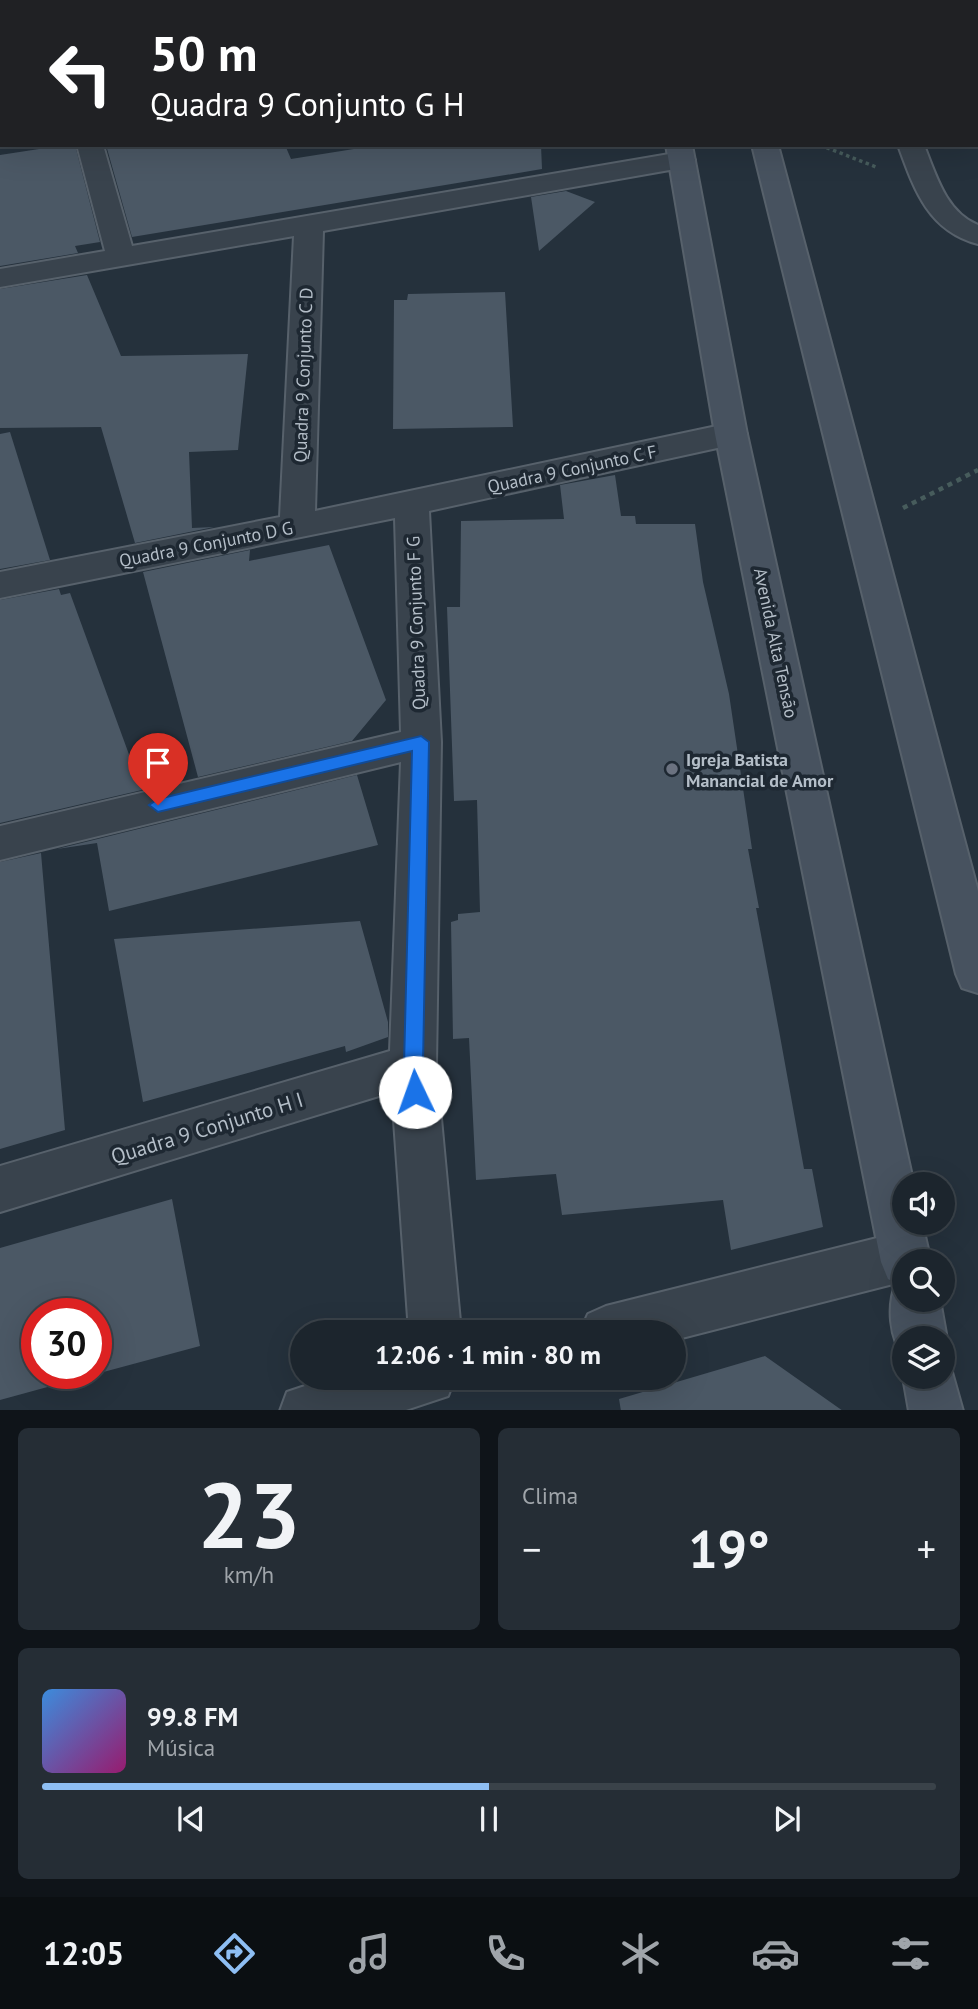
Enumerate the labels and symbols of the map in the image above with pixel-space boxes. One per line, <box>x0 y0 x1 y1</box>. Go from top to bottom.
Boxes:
street label: Quadra 9 Conjunto C D <box>288 287 318 463</box>
street label: Quadra 9 Conjunto C F <box>485 440 659 498</box>
street label: Quadra 9 Conjunto D G <box>117 516 295 572</box>
street label: Quadra 9 Conjunto F G <box>401 536 431 710</box>
street label: Avenida Alta Tensão <box>749 566 803 720</box>
pin <box>128 733 188 805</box>
place label: Igreja Batista Manancial de Amor <box>686 748 834 792</box>
marker: Igreja Batista Manancial de Amor <box>664 761 680 777</box>
position arrow <box>378 1055 452 1129</box>
street label: Quadra 9 Conjunto H I <box>108 1086 306 1170</box>
speed limit sign: 30 <box>21 1298 112 1389</box>

